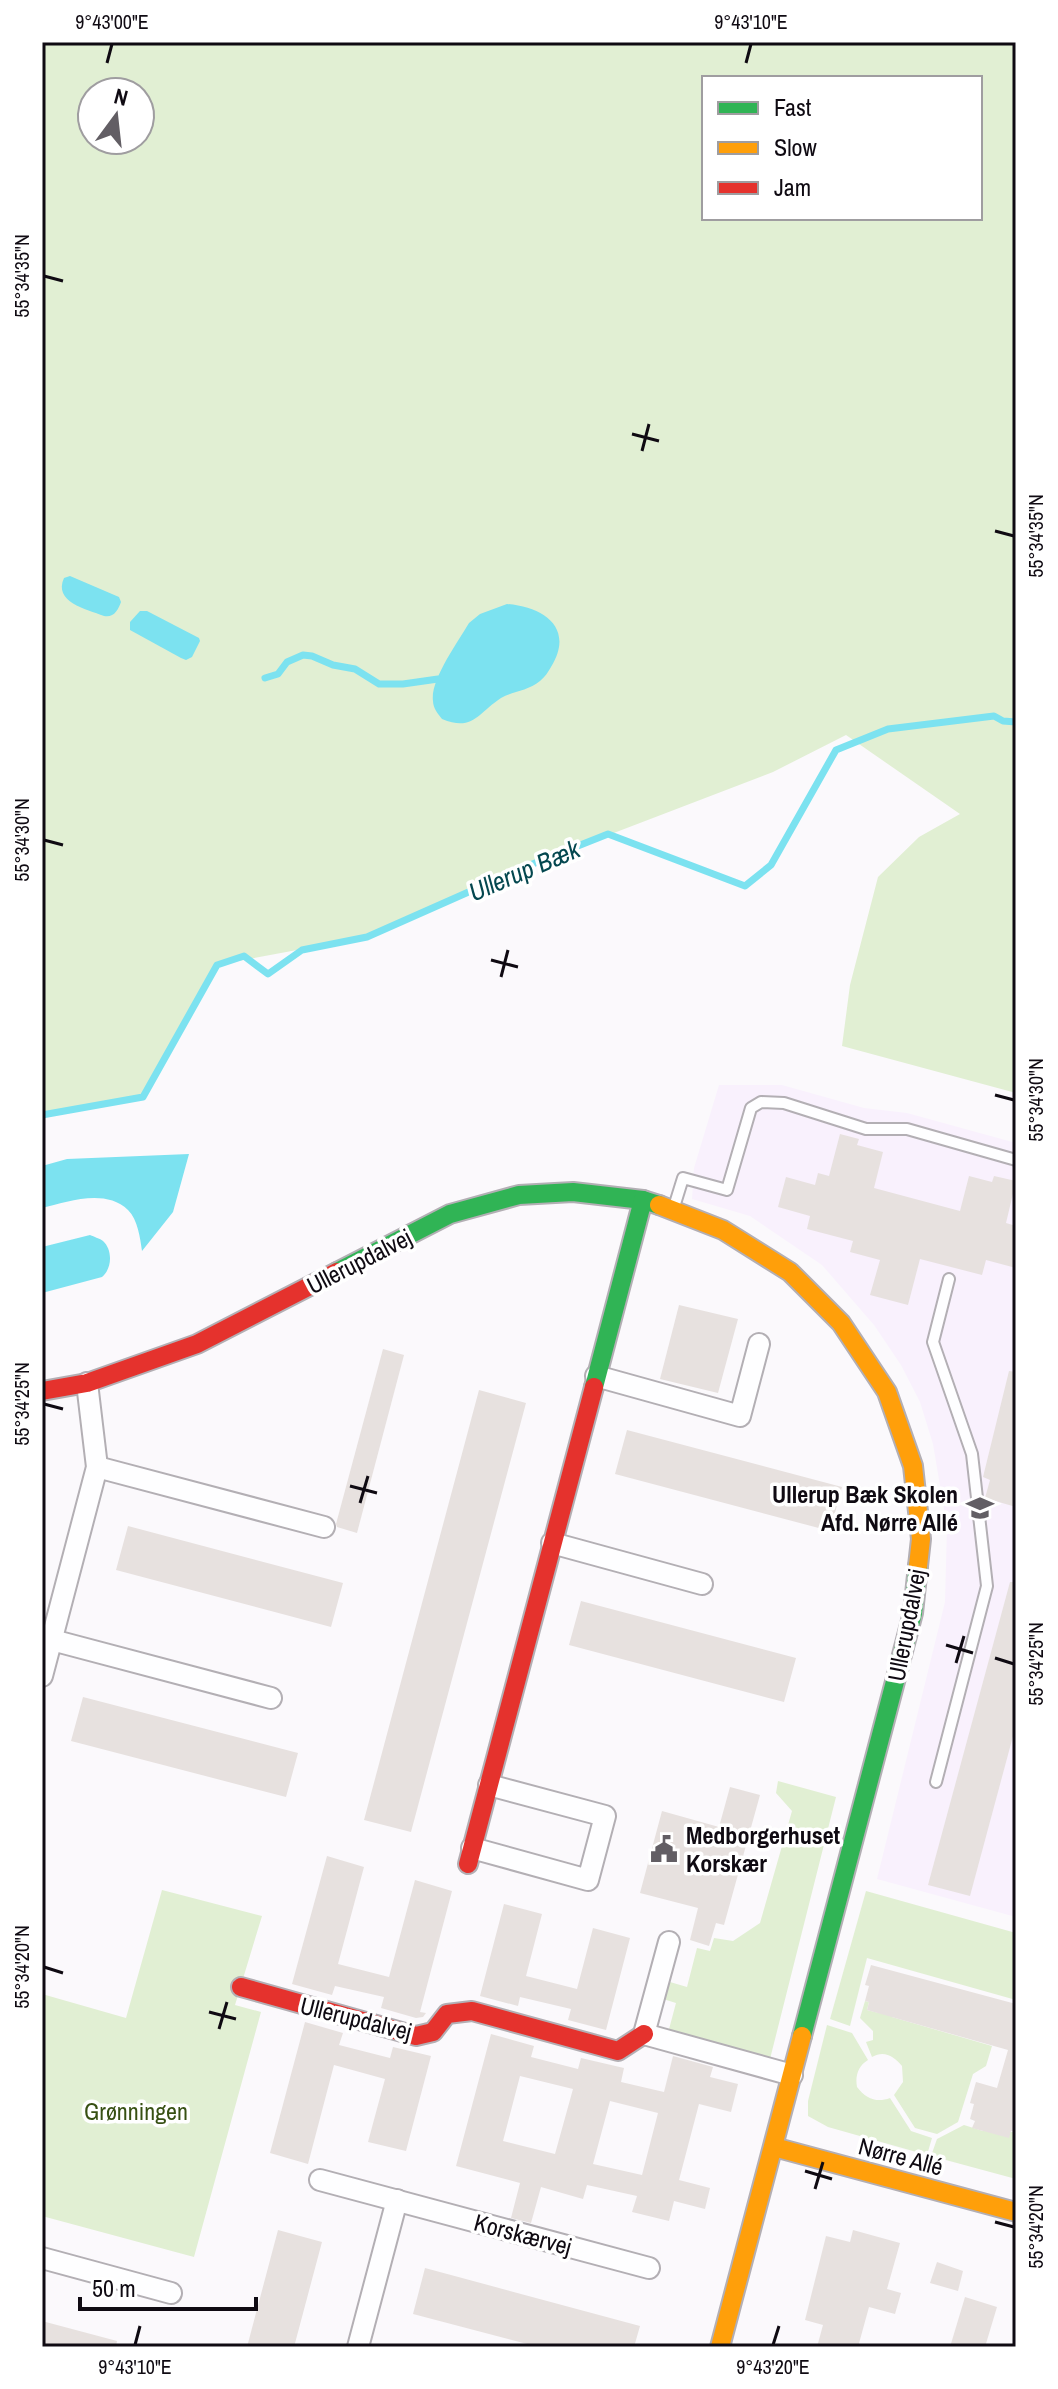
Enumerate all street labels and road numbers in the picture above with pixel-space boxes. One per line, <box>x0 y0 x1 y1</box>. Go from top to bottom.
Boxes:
street label: Ullerupdalvej <box>301 1221 417 1301</box>
street label: Ullerupdalvej <box>879 1566 933 1684</box>
street label: Ullerupdalvej <box>297 1989 415 2047</box>
street label: Nørre Allé <box>855 2129 947 2183</box>
street label: Korskærvej <box>471 2206 575 2262</box>

